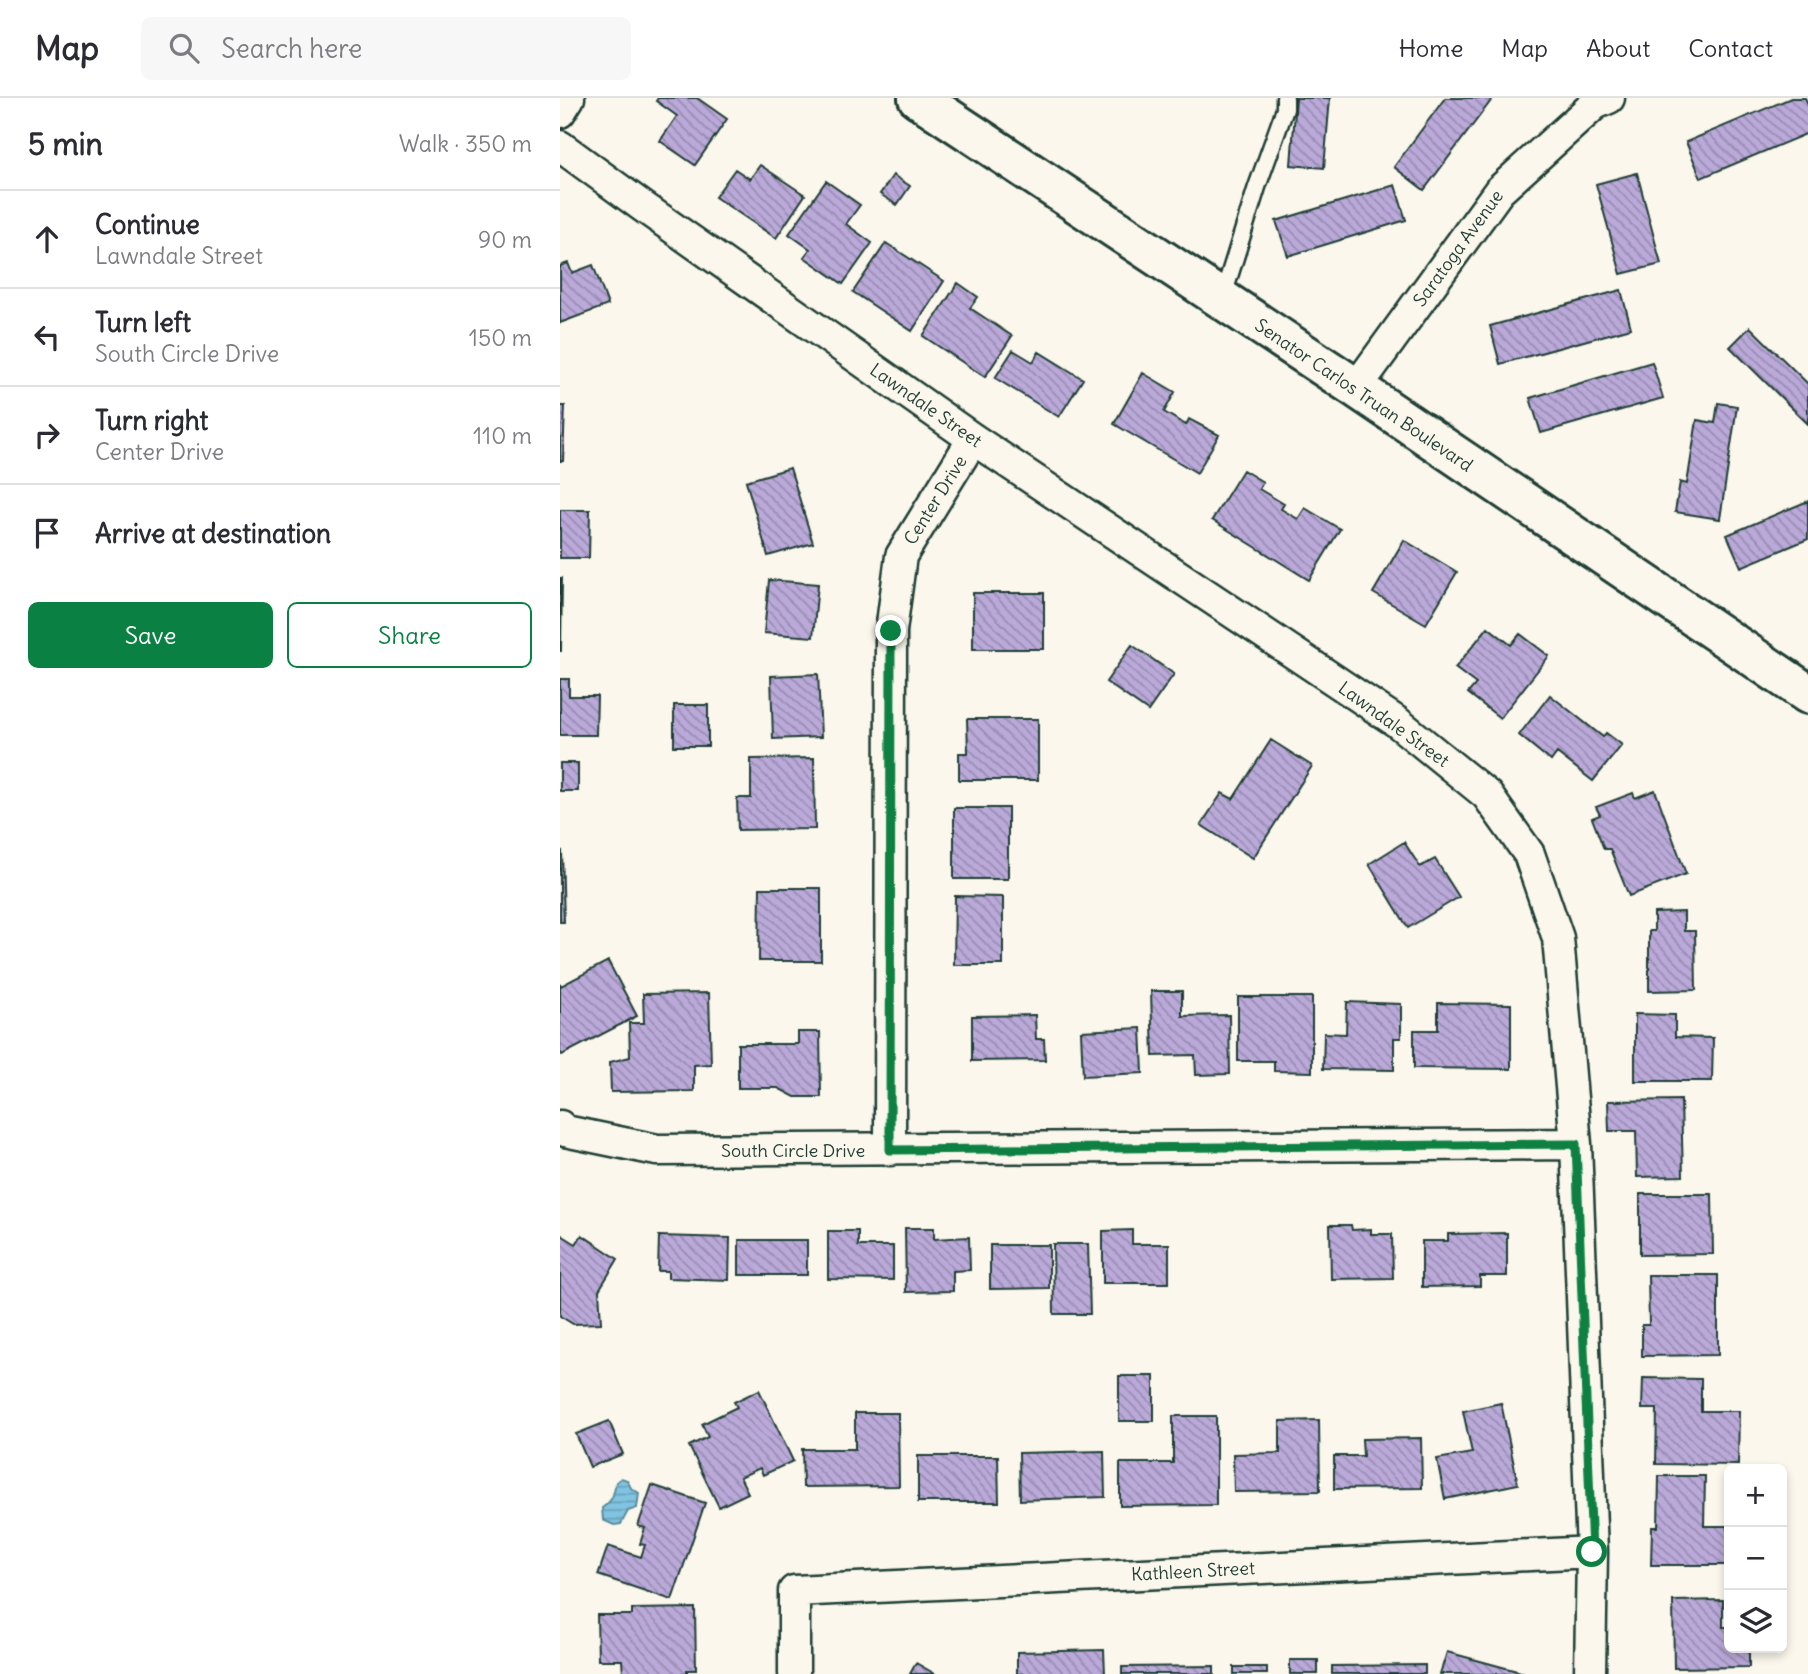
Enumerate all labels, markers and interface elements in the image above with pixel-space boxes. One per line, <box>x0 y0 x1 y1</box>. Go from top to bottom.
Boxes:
search box <box>141 17 631 80</box>
text: Map <box>35 27 99 69</box>
icon: search <box>165 29 203 67</box>
text: Search here <box>221 32 362 65</box>
text: Home <box>1399 33 1463 63</box>
text: Map <box>1501 33 1548 63</box>
text: About <box>1586 33 1650 63</box>
text: Contact <box>1688 33 1773 63</box>
text: 5 min <box>28 125 103 163</box>
text: Walk · 350 m <box>399 129 532 158</box>
street label: Saratoga Avenue <box>1408 185 1508 311</box>
text: Continue <box>95 208 200 241</box>
icon: ahead <box>28 220 66 258</box>
text: 90 m <box>478 225 532 254</box>
text: Lawndale Street <box>95 241 263 270</box>
text: Turn left <box>95 306 191 339</box>
street label: Senator Carlos Truan Boulevard <box>1251 313 1478 477</box>
icon: left <box>28 318 66 356</box>
text: 150 m <box>469 323 532 352</box>
text: South Circle Drive <box>95 339 279 368</box>
street label: Lawndale Street <box>866 358 986 452</box>
text: Turn right <box>95 404 208 437</box>
icon: right <box>28 416 66 454</box>
text: 110 m <box>473 421 532 450</box>
text: Center Drive <box>95 437 224 466</box>
street label: Center Drive <box>898 451 972 549</box>
icon: arrive <box>28 514 66 552</box>
text: Arrive at destination <box>95 517 331 550</box>
button: Save <box>28 602 273 668</box>
button: Share <box>287 602 532 668</box>
route end <box>875 615 906 646</box>
street label: Lawndale Street <box>1334 676 1454 772</box>
street label: South Circle Drive <box>721 1139 865 1162</box>
map controls <box>1724 1464 1787 1653</box>
button: + <box>1724 1464 1787 1527</box>
button: − <box>1724 1527 1787 1590</box>
route start <box>1576 1536 1607 1567</box>
street label: Kathleen Street <box>1131 1556 1255 1586</box>
button: layers <box>1724 1590 1787 1653</box>

